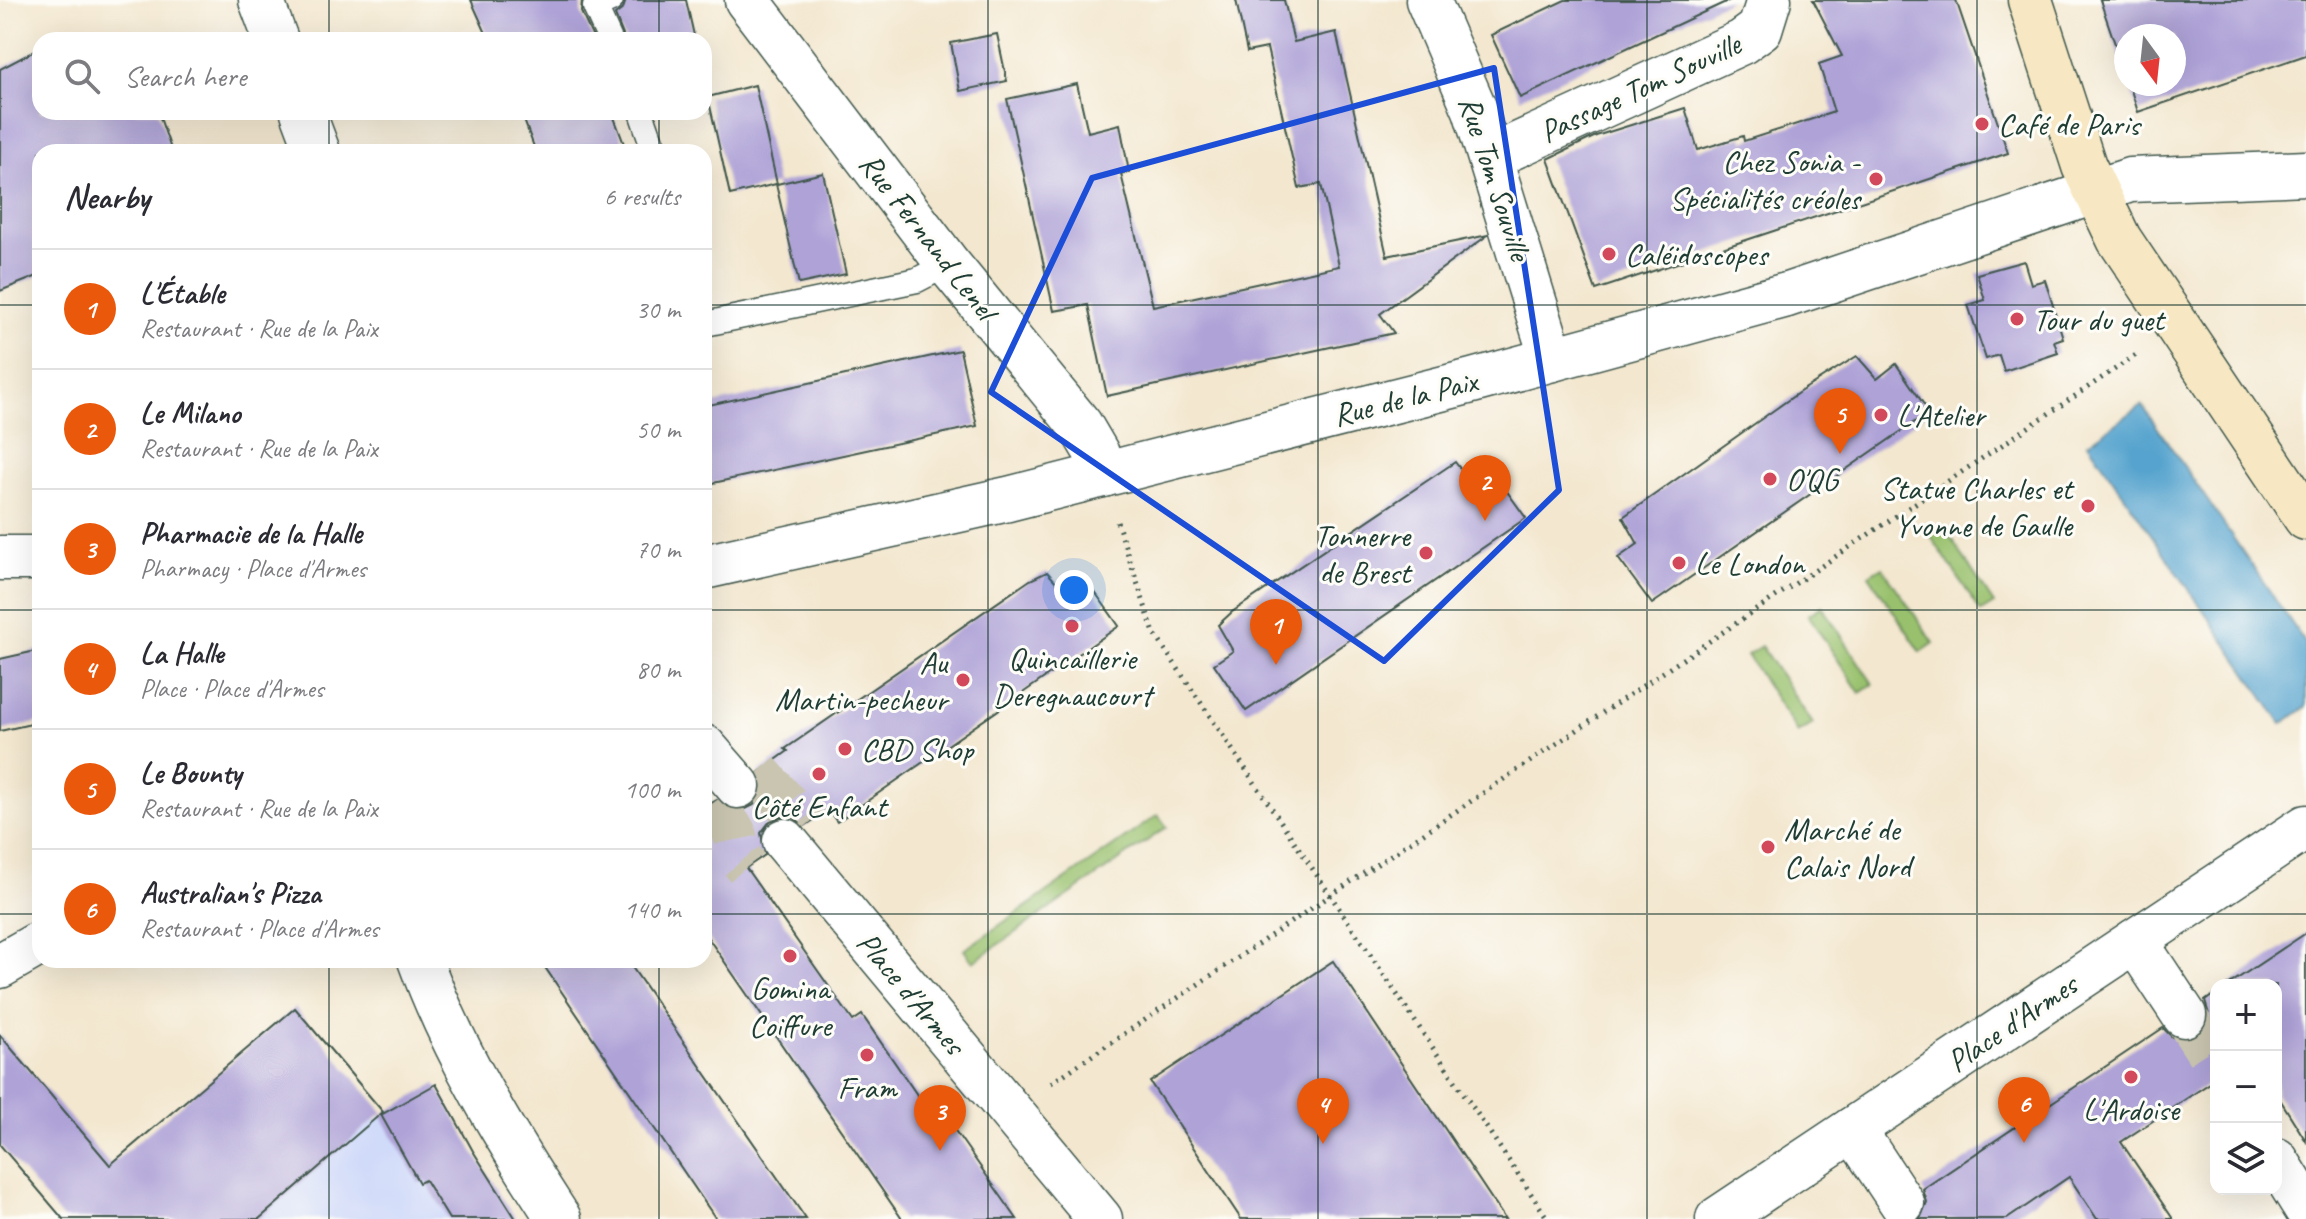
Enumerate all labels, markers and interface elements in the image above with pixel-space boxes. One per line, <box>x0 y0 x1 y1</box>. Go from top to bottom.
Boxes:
street label: Passage Tom Souville <box>1533 22 1749 152</box>
north arrow <box>2114 24 2186 96</box>
search box <box>32 32 712 120</box>
icon: search <box>60 54 104 98</box>
text: Search here <box>124 57 246 95</box>
street label: Rue Tom Souville <box>1449 91 1542 268</box>
place label: Café de Paris <box>1998 104 2143 145</box>
marker: Café de Paris <box>1973 115 1991 133</box>
place label: Chez Sonia - Spécialités créoles <box>1670 141 1862 219</box>
street label: Rue Fernand Lenel <box>850 144 1009 332</box>
marker: Chez Sonia - Spécialités créoles <box>1867 170 1885 188</box>
text: Nearby <box>64 175 150 218</box>
text: 6 results <box>604 180 680 213</box>
place label: Caléidoscopes <box>1625 234 1769 275</box>
marker: Caléidoscopes <box>1600 245 1618 263</box>
text: L'Étable <box>140 274 225 312</box>
text: 1 <box>84 293 96 326</box>
text: 30 m <box>636 293 680 326</box>
place label: Tour du guet <box>2033 299 2167 340</box>
marker: Tour du guet <box>2008 310 2026 328</box>
text: Restaurant · Rue de la Paix <box>140 312 378 345</box>
street label: Rue de la Paix <box>1329 360 1483 436</box>
pin: 5 <box>1814 388 1866 454</box>
text: Le Milano <box>140 394 240 432</box>
place label: L'Atelier <box>1897 395 1987 436</box>
marker: L'Atelier <box>1872 406 1890 424</box>
text: 2 <box>84 413 96 446</box>
text: 50 m <box>636 413 680 446</box>
text: Restaurant · Rue de la Paix <box>140 432 378 465</box>
pin: 2 <box>1459 455 1511 521</box>
place label: O'QG <box>1786 459 1841 500</box>
place label: Statue Charles et Yvonne de Gaulle <box>1880 468 2075 546</box>
marker: O'QG <box>1761 470 1779 488</box>
marker: Statue Charles et Yvonne de Gaulle <box>2079 497 2097 515</box>
text: Pharmacie de la Halle <box>140 514 362 552</box>
place label: Tonnerre de Brest <box>1314 515 1413 593</box>
text: 3 <box>84 533 96 566</box>
text: 70 m <box>636 533 680 566</box>
place label: Le London <box>1695 543 1806 584</box>
marker: Tonnerre de Brest <box>1417 544 1435 562</box>
text: Pharmacy · Place d'Armes <box>140 552 366 585</box>
marker: Le London <box>1670 554 1688 572</box>
your location <box>1054 570 1094 610</box>
pin: 1 <box>1250 599 1302 665</box>
marker: Quincaillerie Deregnaucourt <box>1063 617 1081 635</box>
text: La Halle <box>140 634 224 672</box>
place label: Quincaillerie Deregnaucourt <box>993 638 1156 716</box>
place label: Au Martin-pecheur <box>775 642 950 720</box>
text: 4 <box>84 653 96 686</box>
text: 80 m <box>636 653 680 686</box>
marker: Au Martin-pecheur <box>954 671 972 689</box>
text: Place · Place d'Armes <box>140 672 324 705</box>
place label: CBD Shop <box>861 729 975 770</box>
marker: CBD Shop <box>836 740 854 758</box>
text: Le Bounty <box>140 754 242 792</box>
marker: Côté Enfant <box>810 765 828 783</box>
text: 5 <box>84 773 96 806</box>
text: 100 m <box>624 773 680 806</box>
place label: Côté Enfant <box>752 786 890 827</box>
text: Restaurant · Rue de la Paix <box>140 792 378 825</box>
place label: Marché de Calais Nord <box>1784 809 1915 887</box>
marker: Marché de Calais Nord <box>1759 838 1777 856</box>
text: Australian's Pizza <box>140 874 321 912</box>
text: 6 <box>84 893 96 926</box>
text: 140 m <box>624 893 680 926</box>
text: Restaurant · Place d'Armes <box>140 912 379 945</box>
street label: Place d'Armes <box>848 923 976 1065</box>
marker: Gomina Coiffure <box>781 947 799 965</box>
street label: Place d'Armes <box>1939 963 2088 1081</box>
place label: Gomina Coiffure <box>749 968 834 1046</box>
map controls <box>2210 979 2282 1195</box>
button: + <box>2210 979 2282 1051</box>
marker: Fram <box>858 1046 876 1064</box>
button: − <box>2210 1051 2282 1123</box>
place label: Fram <box>837 1067 899 1108</box>
marker: L'Ardoise <box>2122 1068 2140 1086</box>
pin: 6 <box>1998 1077 2050 1143</box>
pin: 4 <box>1297 1078 1349 1144</box>
pin: 3 <box>914 1085 966 1151</box>
place label: L'Ardoise <box>2083 1089 2182 1130</box>
button: layers <box>2210 1123 2282 1195</box>

